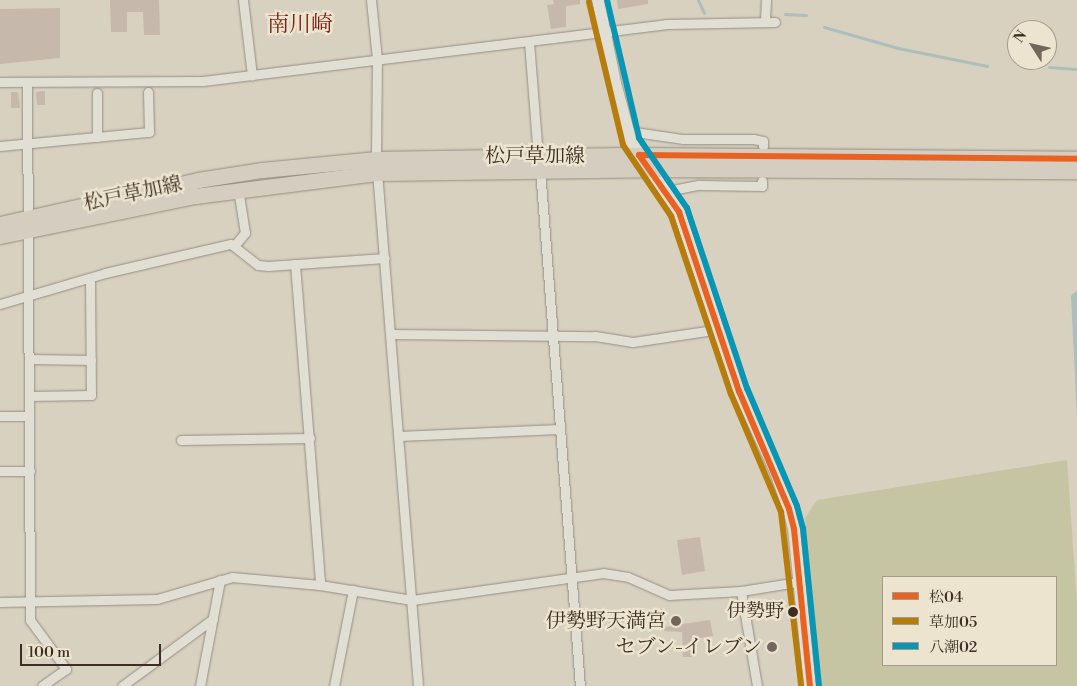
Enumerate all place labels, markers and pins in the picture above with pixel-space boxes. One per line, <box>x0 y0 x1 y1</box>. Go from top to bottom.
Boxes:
place label: 伊勢野 <box>727 601 784 623</box>
marker: 伊勢野 <box>788 607 798 617</box>
place label: 伊勢野天満宮 <box>546 609 666 633</box>
marker: 伊勢野天満宮 <box>670 615 682 627</box>
place label: セブン-イレブン <box>614 635 762 659</box>
marker: セブン-イレブン <box>766 641 778 653</box>

